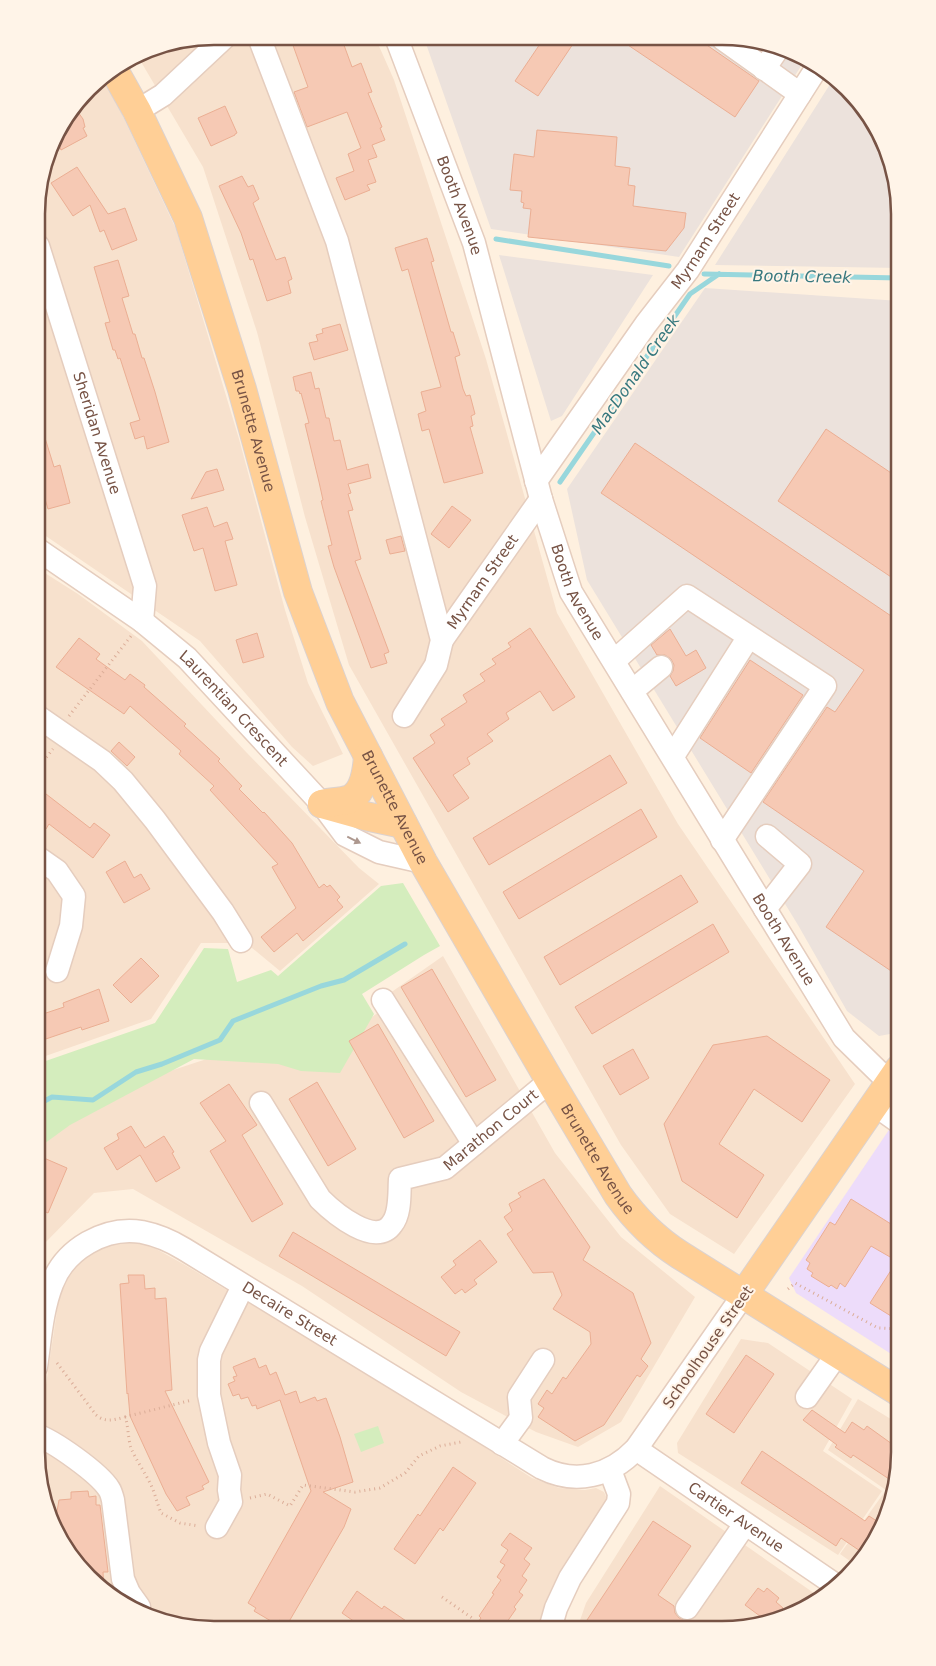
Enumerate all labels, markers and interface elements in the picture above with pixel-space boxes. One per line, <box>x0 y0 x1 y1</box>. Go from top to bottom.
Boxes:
street label: Booth Avenue <box>433 153 486 257</box>
street label: Myrnam Street <box>667 189 744 293</box>
water label: Booth Creek <box>752 266 852 287</box>
water label: MacDonald Creek <box>587 311 684 437</box>
street label: Brunette Avenue <box>227 367 279 494</box>
street label: Sheridan Avenue <box>69 369 125 496</box>
street label: Myrnam Street <box>443 531 522 633</box>
street label: Booth Avenue <box>547 542 607 643</box>
street label: Laurentian Crescent <box>176 646 292 770</box>
street label: Brunette Avenue <box>358 747 432 868</box>
one-way arrow <box>346 835 361 844</box>
street label: Booth Avenue <box>749 890 819 989</box>
street label: Marathon Court <box>440 1085 542 1175</box>
street label: Brunette Avenue <box>557 1101 638 1218</box>
street label: Decaire Street <box>239 1278 340 1350</box>
street label: Schoolhouse Street <box>659 1282 757 1412</box>
street label: Cartier Avenue <box>685 1478 787 1556</box>

